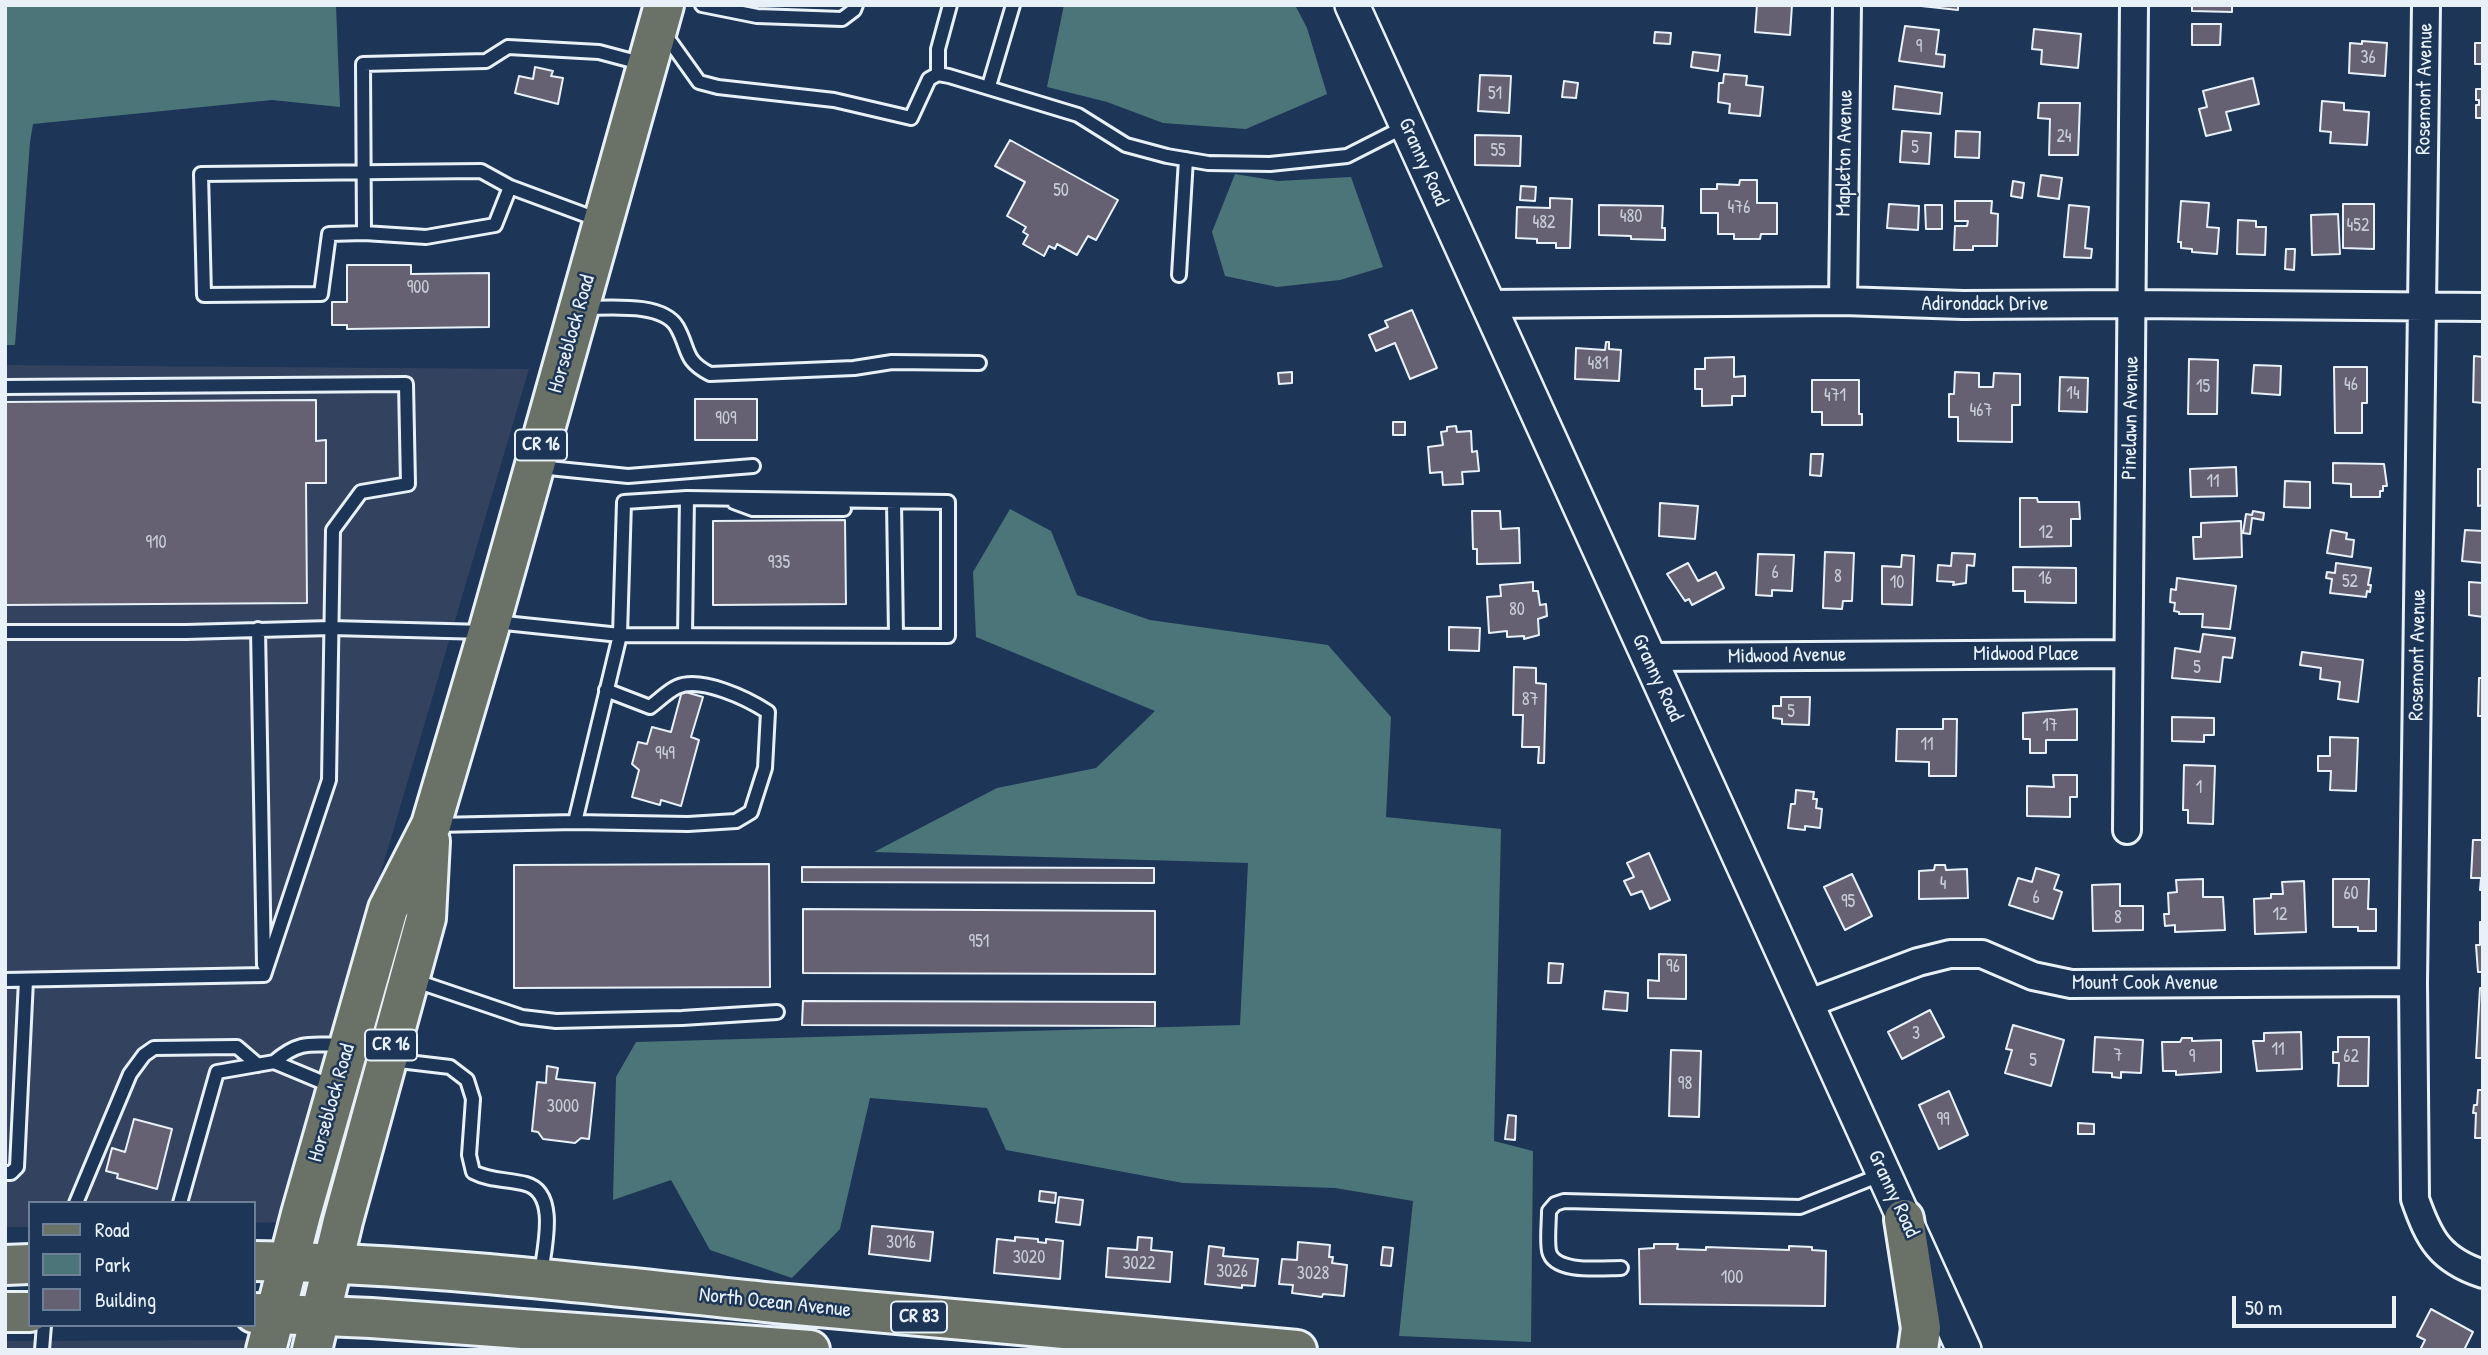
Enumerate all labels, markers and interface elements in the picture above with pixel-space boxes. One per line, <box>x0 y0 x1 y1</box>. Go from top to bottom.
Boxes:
street label: Rosemont Avenue <box>2411 23 2439 155</box>
house number: 9 <box>1916 36 1922 58</box>
house number: 36 <box>2360 47 2376 69</box>
house number: 51 <box>1488 83 1502 105</box>
street label: Mapleton Avenue <box>1831 89 1859 217</box>
street label: Granny Road <box>1392 114 1454 210</box>
house number: 24 <box>2056 126 2072 148</box>
house number: 5 <box>1911 137 1919 159</box>
house number: 55 <box>1490 140 1506 162</box>
house number: 50 <box>1053 180 1069 202</box>
house number: 476 <box>1728 197 1750 219</box>
house number: 480 <box>1620 206 1642 228</box>
house number: 482 <box>1533 212 1555 234</box>
house number: 452 <box>2347 215 2369 237</box>
street label: Horseblock Road <box>543 272 601 396</box>
house number: 900 <box>407 277 429 299</box>
street label: Adirondack Drive <box>1922 291 2048 317</box>
house number: 481 <box>1587 353 1609 375</box>
street label: Pinelawn Avenue <box>2117 356 2145 480</box>
house number: 46 <box>2344 374 2358 396</box>
house number: 15 <box>2196 376 2210 398</box>
house number: 14 <box>2066 383 2080 405</box>
house number: 471 <box>1824 385 1846 407</box>
house number: 467 <box>1970 400 1992 422</box>
house number: 909 <box>715 408 737 430</box>
road number: CR 16 <box>515 430 567 460</box>
house number: 11 <box>2206 471 2220 493</box>
house number: 12 <box>2039 522 2053 544</box>
house number: 910 <box>145 532 167 554</box>
house number: 935 <box>768 552 790 574</box>
house number: 6 <box>1771 562 1779 584</box>
house number: 8 <box>1834 566 1842 588</box>
house number: 16 <box>2038 568 2052 590</box>
house number: 52 <box>2342 571 2358 593</box>
house number: 10 <box>1890 572 1904 594</box>
street label: Rosemont Avenue <box>2404 589 2432 721</box>
house number: 80 <box>1509 599 1525 621</box>
street label: Granny Road <box>1626 630 1688 726</box>
street label: Midwood Place <box>1973 641 2079 667</box>
street label: Midwood Avenue <box>1728 642 1846 670</box>
house number: 5 <box>2193 657 2201 679</box>
house number: 87 <box>1522 689 1538 711</box>
house number: 5 <box>1787 701 1795 723</box>
house number: 17 <box>2042 715 2058 737</box>
house number: 11 <box>1920 734 1934 756</box>
house number: 949 <box>655 743 675 765</box>
house number: 1 <box>2196 777 2202 799</box>
house number: 4 <box>1940 873 1946 895</box>
house number: 60 <box>2343 883 2359 905</box>
house number: 6 <box>2032 887 2040 909</box>
house number: 95 <box>1841 891 1855 913</box>
house number: 12 <box>2273 904 2287 926</box>
house number: 8 <box>2114 907 2122 929</box>
house number: 951 <box>969 931 989 953</box>
house number: 96 <box>1666 956 1680 978</box>
street label: Mount Cook Avenue <box>2072 970 2218 996</box>
house number: 3 <box>1912 1023 1920 1045</box>
road number: CR 16 <box>365 1030 417 1060</box>
house number: 11 <box>2271 1039 2285 1061</box>
street label: Horseblock Road <box>303 1041 361 1165</box>
house number: 7 <box>2114 1045 2122 1067</box>
house number: 9 <box>2189 1046 2195 1068</box>
house number: 62 <box>2343 1046 2359 1068</box>
house number: 5 <box>2029 1050 2037 1072</box>
house number: 98 <box>1678 1073 1692 1095</box>
house number: 3000 <box>547 1096 579 1118</box>
house number: 99 <box>1936 1109 1950 1131</box>
street label: Granny Road <box>1862 1146 1924 1242</box>
legend <box>28 1201 256 1327</box>
text: Road <box>95 1215 129 1244</box>
house number: 3016 <box>886 1232 916 1254</box>
house number: 3020 <box>1013 1247 1045 1269</box>
text: Park <box>95 1250 130 1279</box>
house number: 3022 <box>1123 1253 1155 1275</box>
house number: 3026 <box>1216 1261 1248 1283</box>
house number: 3028 <box>1297 1263 1329 1285</box>
house number: 100 <box>1721 1267 1743 1289</box>
street label: North Ocean Avenue <box>698 1282 852 1324</box>
scale bar <box>2236 1282 2400 1326</box>
text: Building <box>95 1285 156 1314</box>
text: 50 m <box>2245 1293 2282 1322</box>
road number: CR 83 <box>891 1302 947 1332</box>

